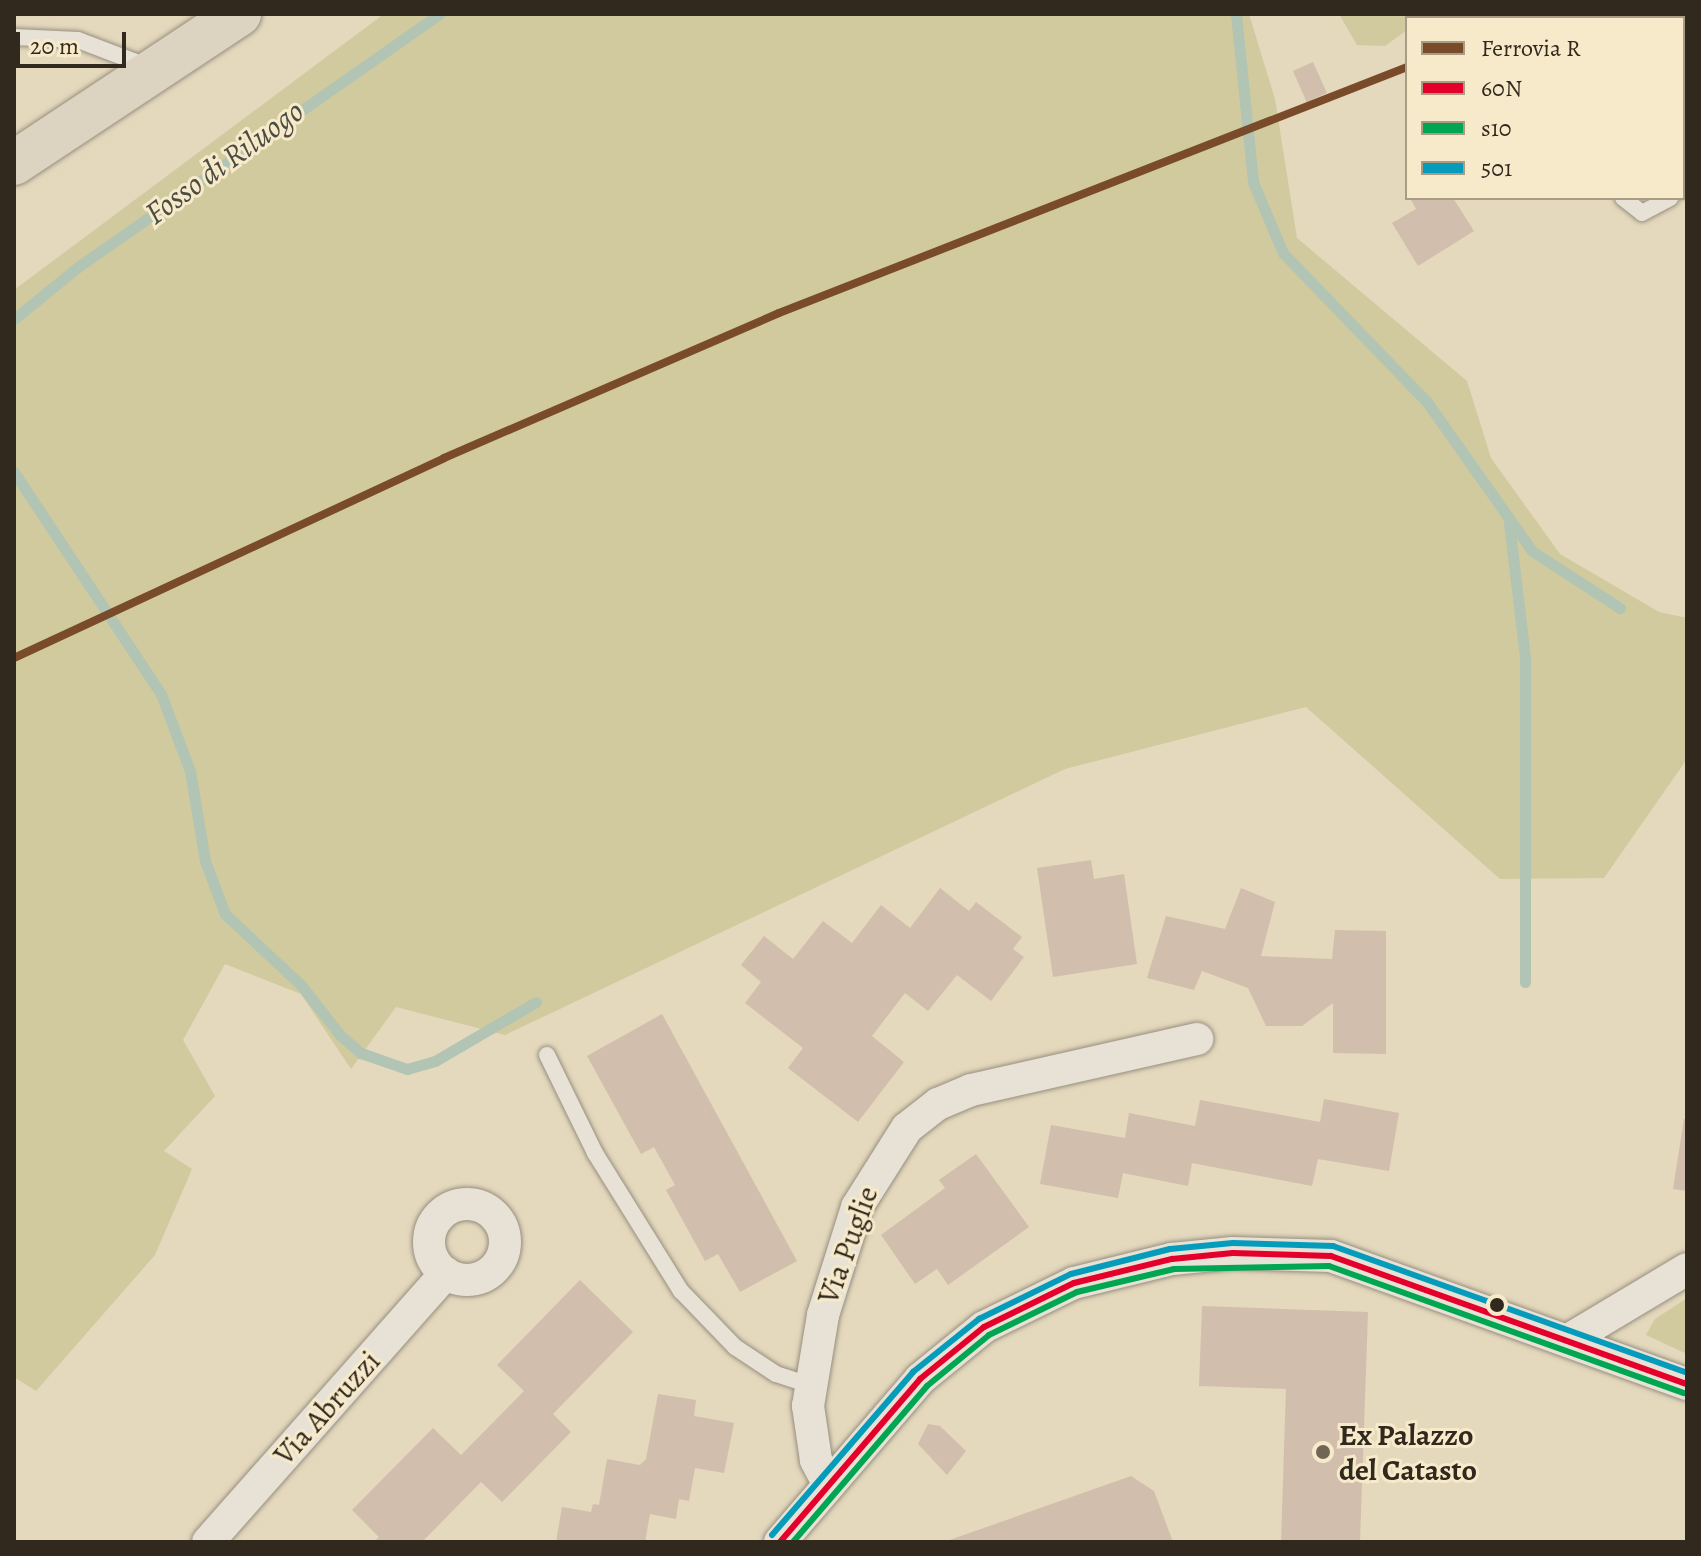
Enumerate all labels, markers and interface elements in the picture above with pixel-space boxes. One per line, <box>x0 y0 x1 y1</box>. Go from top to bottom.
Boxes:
scale bar <box>20 16 130 66</box>
legend <box>1405 16 1685 200</box>
text: 20 m <box>30 30 79 62</box>
text: Ferrovia R <box>1481 32 1581 64</box>
text: 60N <box>1481 72 1522 104</box>
water label: Fosso di Riluogo <box>137 92 311 232</box>
text: s10 <box>1481 112 1512 144</box>
text: 501 <box>1481 152 1512 184</box>
street label: Via Puglie <box>810 1181 886 1309</box>
unlabelled marker <box>1489 1297 1505 1313</box>
street label: Via Abruzzi <box>266 1343 388 1473</box>
place label: Ex Palazzo del Catasto <box>1339 1417 1477 1488</box>
marker: Ex Palazzo del Catasto <box>1314 1443 1332 1461</box>

